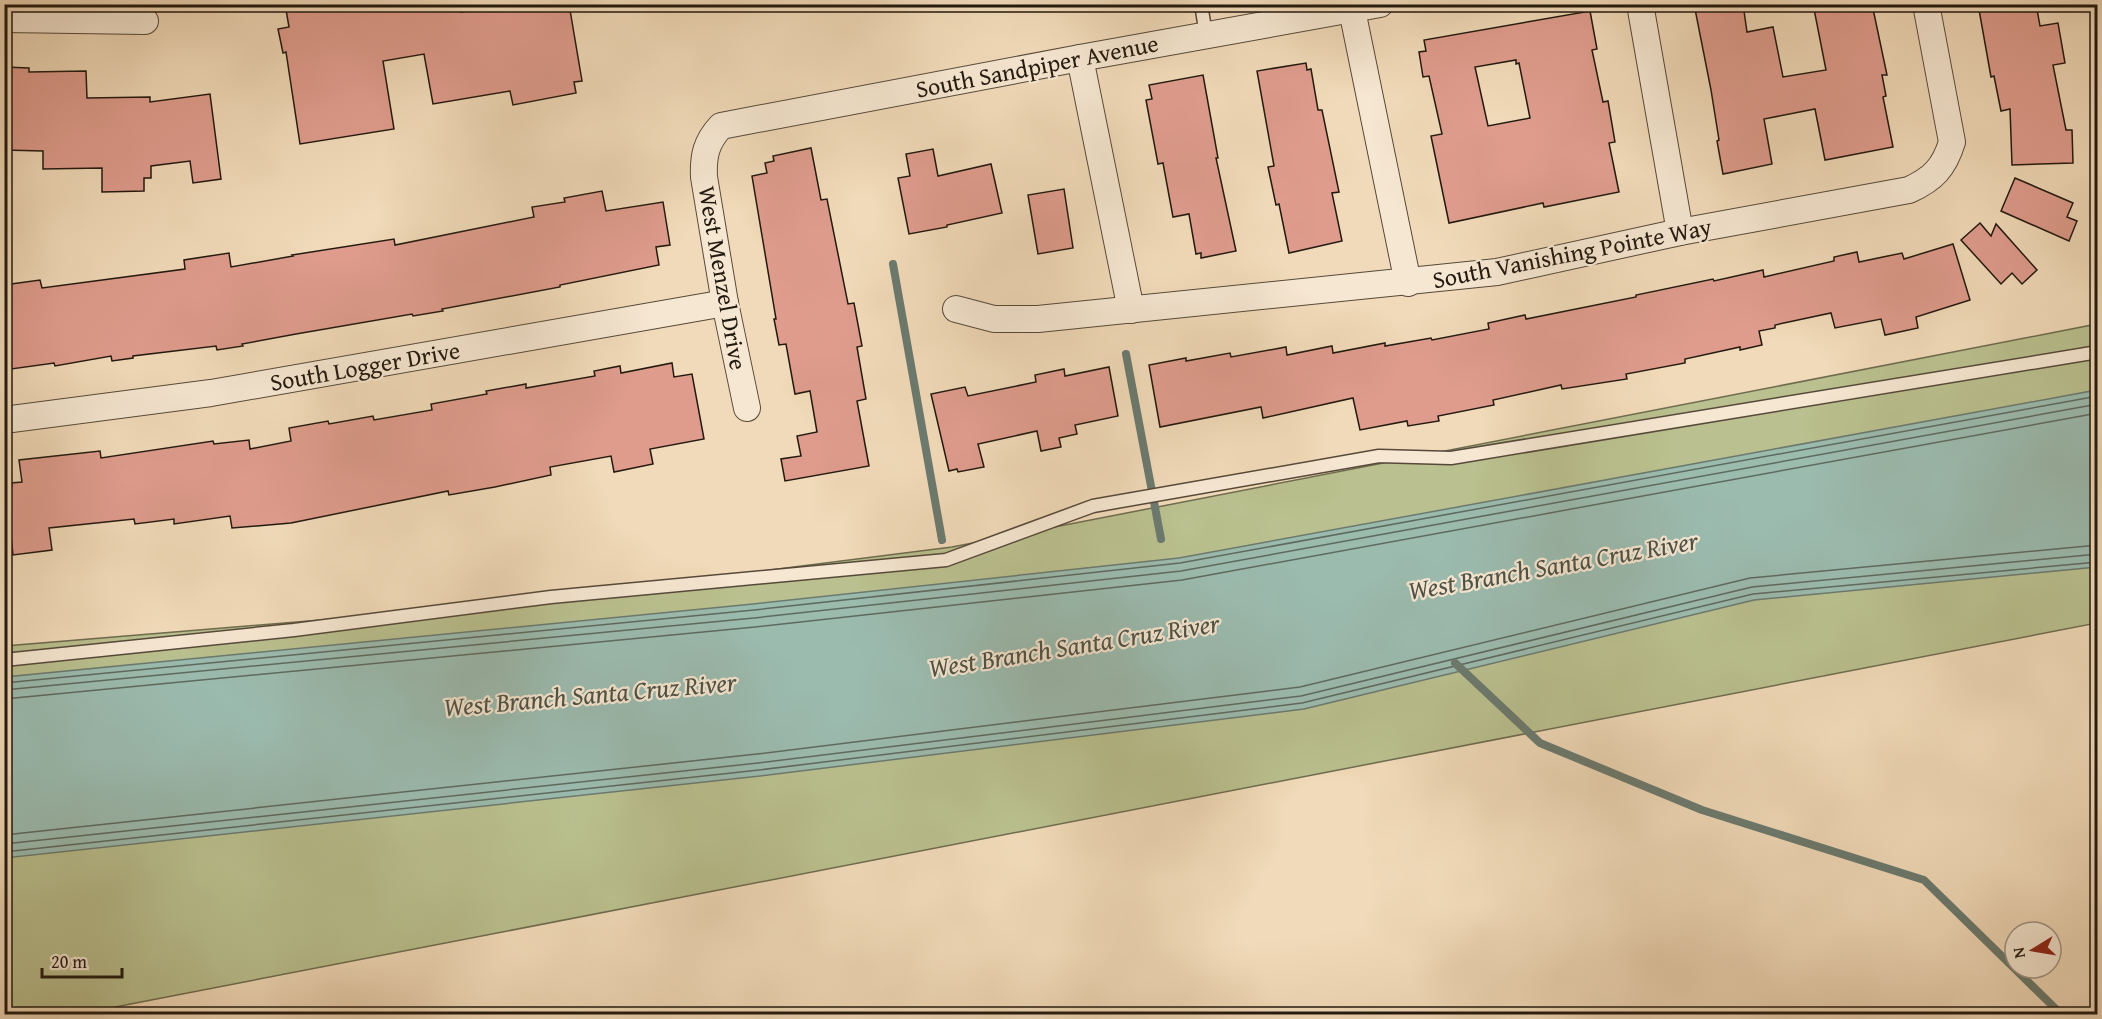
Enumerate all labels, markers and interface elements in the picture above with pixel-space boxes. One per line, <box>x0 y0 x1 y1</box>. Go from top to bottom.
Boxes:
street label: South Sandpiper Avenue <box>913 25 1161 107</box>
street label: West Menzel Drive <box>690 183 756 373</box>
street label: South Vanishing Pointe Way <box>1429 209 1715 297</box>
street label: South Logger Drive <box>267 332 463 400</box>
water label: West Branch Santa Cruz River <box>1405 520 1702 610</box>
water label: West Branch Santa Cruz River <box>926 603 1223 687</box>
water label: West Branch Santa Cruz River <box>442 662 739 726</box>
north arrow <box>2003 920 2063 980</box>
scale bar <box>42 941 122 979</box>
text: N <box>2005 945 2031 960</box>
text: 20 m <box>51 948 87 975</box>

